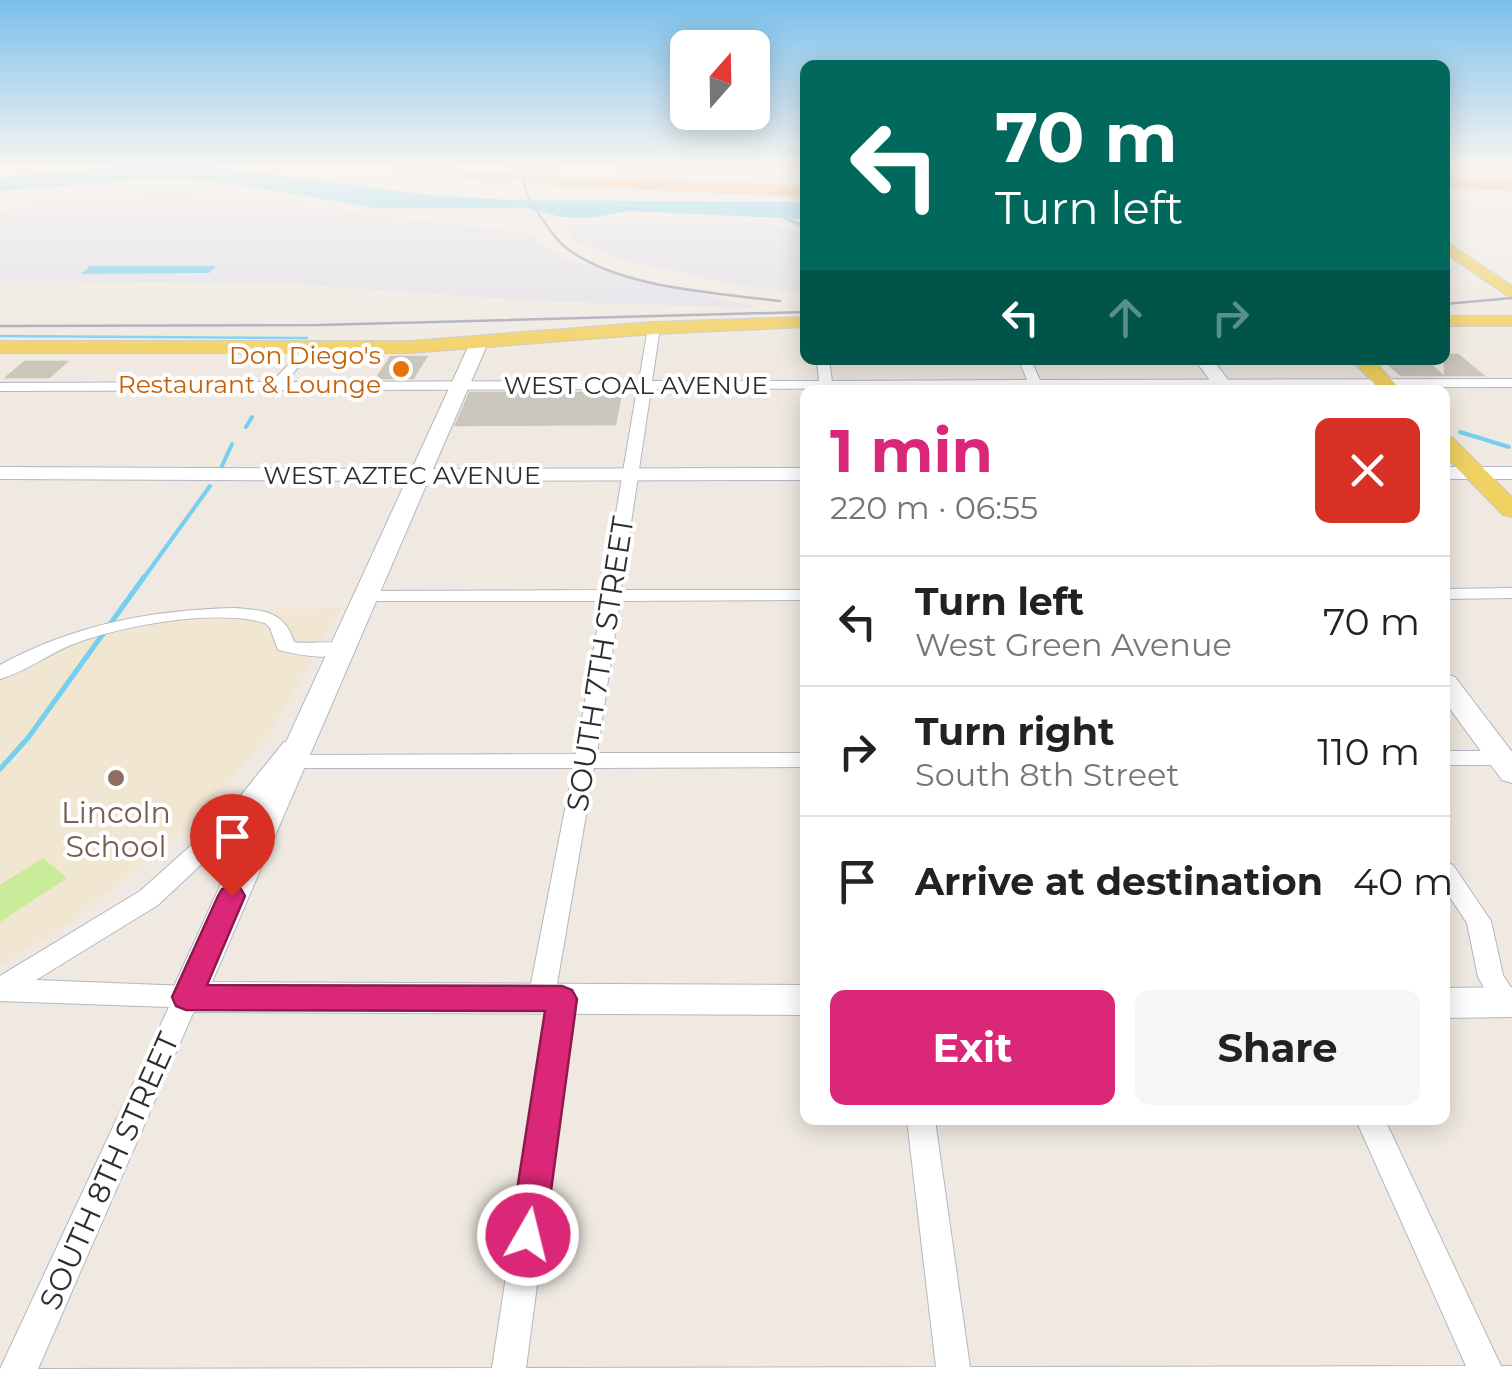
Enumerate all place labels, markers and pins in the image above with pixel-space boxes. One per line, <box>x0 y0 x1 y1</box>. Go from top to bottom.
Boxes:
place label: Don Diego's Restaurant & Lounge <box>118 340 381 399</box>
marker: Don Diego's Restaurant & Lounge <box>390 358 412 380</box>
marker: Lincoln School <box>105 767 127 789</box>
place label: Lincoln School <box>61 794 171 865</box>
pin <box>190 794 275 897</box>

